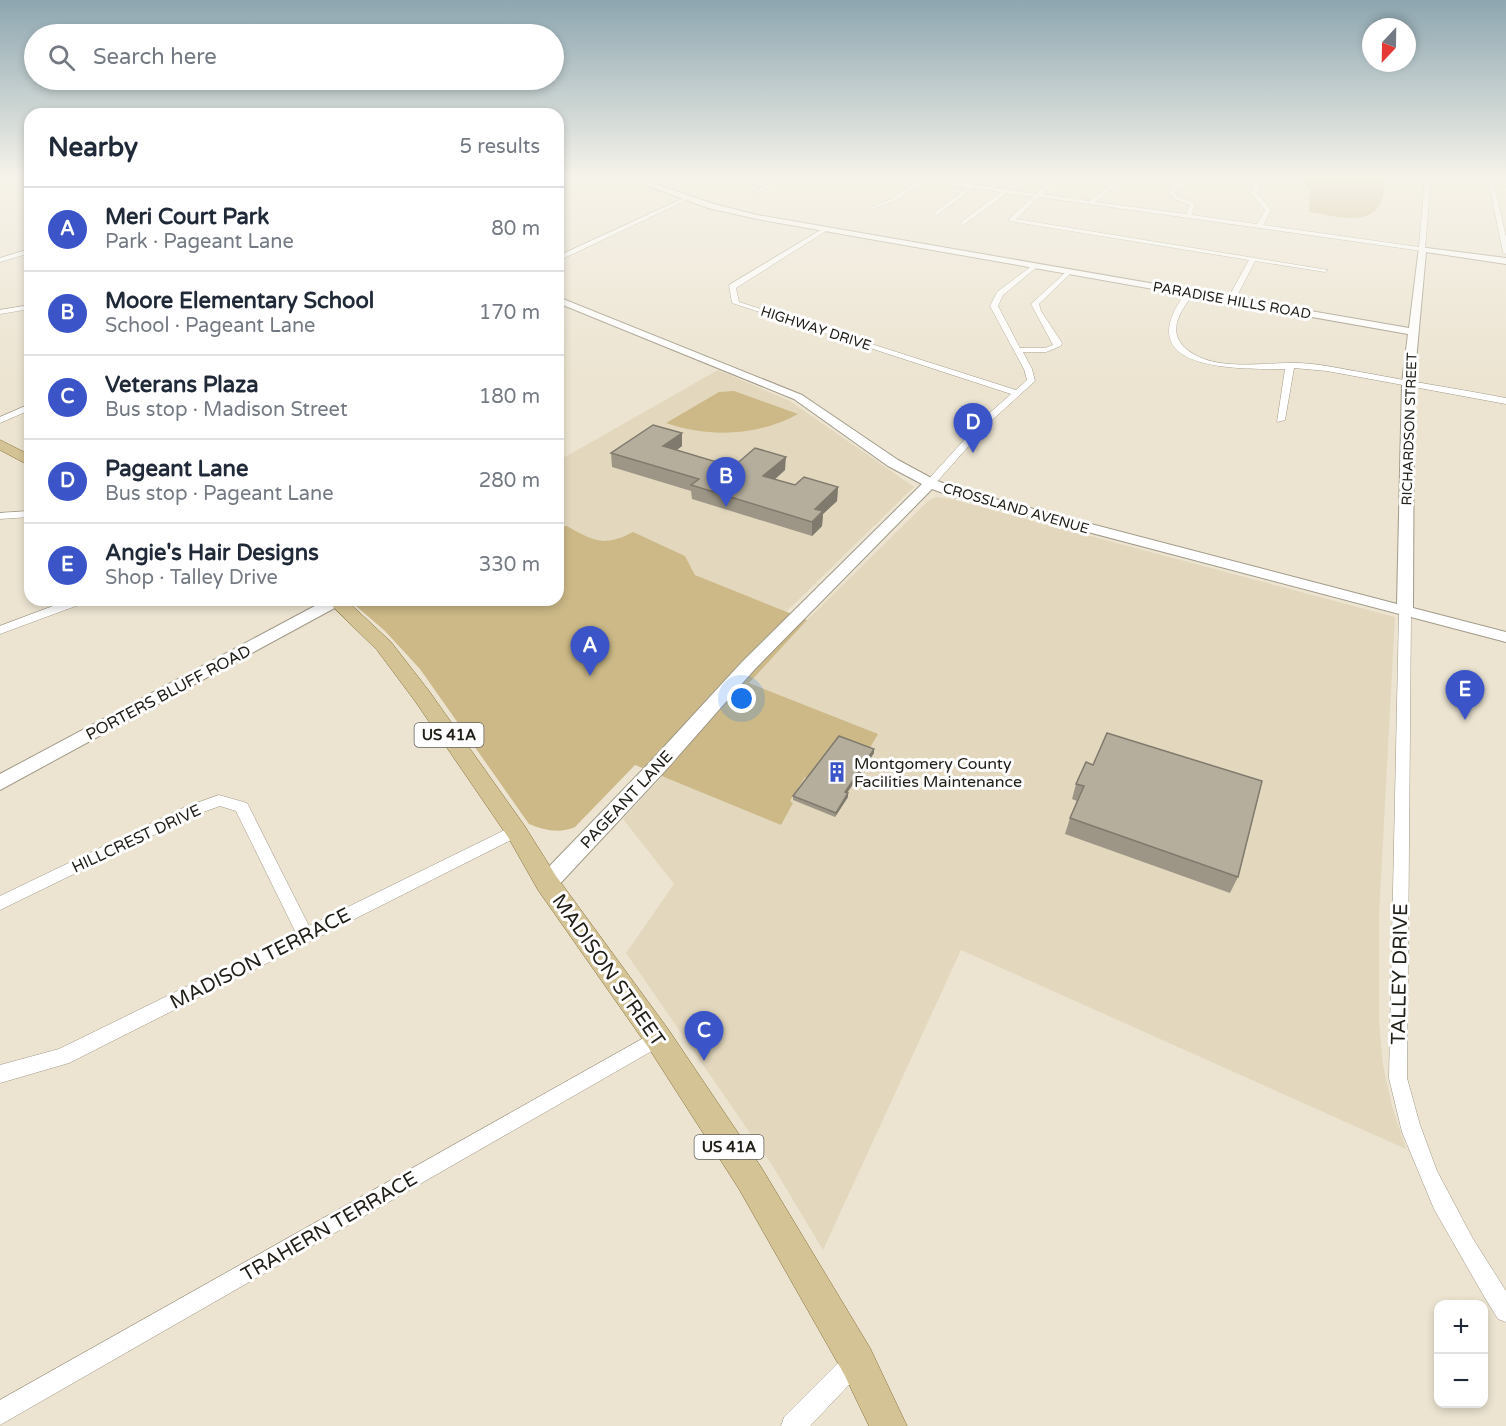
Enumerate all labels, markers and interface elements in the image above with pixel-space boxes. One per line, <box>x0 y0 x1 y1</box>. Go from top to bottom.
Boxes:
north arrow <box>1362 18 1416 72</box>
search box <box>24 24 564 90</box>
icon: search <box>45 41 78 74</box>
text: Search here <box>93 44 217 70</box>
text: Nearby <box>48 132 138 163</box>
text: 5 results <box>460 135 540 159</box>
text: Meri Court Park <box>105 204 269 230</box>
text: A <box>60 217 75 241</box>
text: 80 m <box>491 217 540 241</box>
text: Park · Pageant Lane <box>105 230 294 254</box>
street label: PARADISE HILLS ROAD <box>1151 278 1312 323</box>
text: Moore Elementary School <box>105 288 374 314</box>
text: B <box>61 301 74 325</box>
text: 170 m <box>479 301 540 325</box>
street label: HIGHWAY DRIVE <box>758 303 873 354</box>
text: School · Pageant Lane <box>105 314 315 338</box>
street label: RICHARDSON STREET <box>1398 352 1421 506</box>
text: Veterans Plaza <box>105 372 259 398</box>
text: C <box>61 385 74 409</box>
text: 180 m <box>479 385 540 409</box>
text: Bus stop · Madison Street <box>105 398 348 422</box>
pin: D <box>954 404 992 453</box>
text: Pageant Lane <box>105 456 248 482</box>
pin: B <box>706 458 746 507</box>
text: D <box>60 469 75 493</box>
text: 280 m <box>479 469 540 493</box>
street label: CROSSLAND AVENUE <box>941 479 1091 538</box>
text: Bus stop · Pageant Lane <box>105 482 333 506</box>
text: Angie's Hair Designs <box>105 540 319 566</box>
text: E <box>61 553 74 577</box>
text: 330 m <box>479 553 540 577</box>
text: Shop · Talley Drive <box>105 566 278 590</box>
pin: A <box>570 626 610 676</box>
street label: PORTERS BLUFF ROAD <box>82 641 255 745</box>
pin: E <box>1446 670 1484 720</box>
your location <box>727 684 756 713</box>
road number: US 41A <box>414 723 484 747</box>
street label: PAGEANT LANE <box>576 747 677 853</box>
place label: Montgomery County Facilities Maintenance <box>854 754 1022 792</box>
building icon: Montgomery County Facilities Maintenance <box>825 760 849 784</box>
street label: HILLCREST DRIVE <box>69 800 204 878</box>
street label: MADISON STREET <box>547 890 670 1051</box>
street label: MADISON TERRACE <box>166 903 355 1015</box>
street label: TALLEY DRIVE <box>1387 903 1413 1045</box>
pin: C <box>684 1012 724 1061</box>
road number: US 41A <box>694 1135 764 1159</box>
street label: TRAHERN TERRACE <box>237 1167 422 1287</box>
map controls <box>1434 1300 1488 1408</box>
button: + <box>1434 1300 1488 1354</box>
button: − <box>1434 1354 1488 1408</box>

